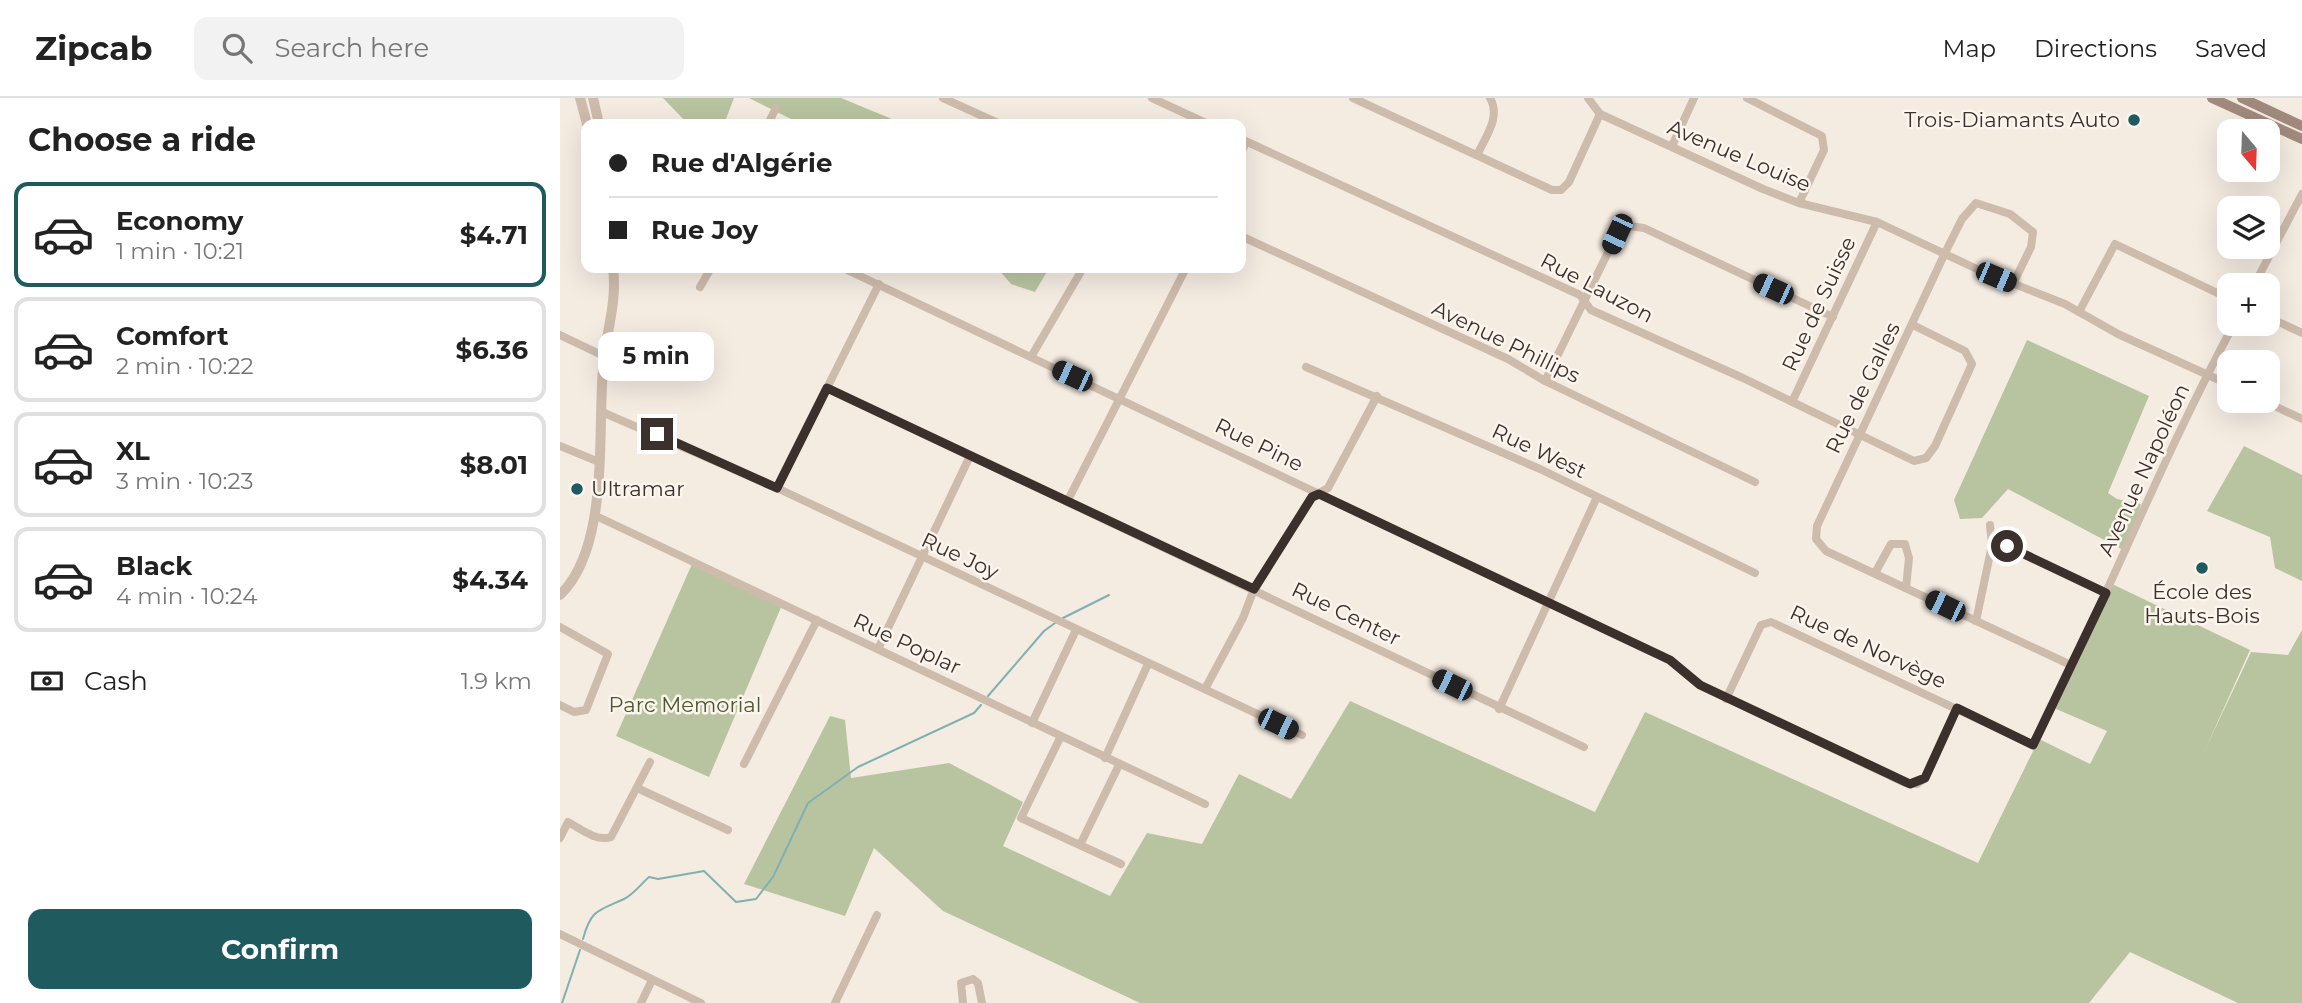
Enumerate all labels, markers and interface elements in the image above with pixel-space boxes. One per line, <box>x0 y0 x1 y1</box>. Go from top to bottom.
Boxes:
search box <box>194 17 684 80</box>
text: Zipcab <box>35 28 152 68</box>
icon: search <box>218 29 256 67</box>
text: Search here <box>274 32 429 64</box>
text: Map <box>1943 34 1996 63</box>
text: Directions <box>2034 34 2157 63</box>
text: Saved <box>2195 34 2267 63</box>
place label: Trois-Diamants Auto <box>1904 107 2120 132</box>
marker: Trois-Diamants Auto <box>2126 112 2142 128</box>
street label: Avenue Louise <box>1664 114 1814 197</box>
north arrow <box>2217 119 2280 182</box>
map controls <box>2217 119 2280 413</box>
text: Choose a ride <box>28 120 256 159</box>
text: Rue d'Algérie <box>651 147 832 179</box>
button: layers <box>2217 196 2280 259</box>
icon: car <box>32 203 95 266</box>
text: Economy <box>116 205 243 237</box>
car <box>1599 211 1636 257</box>
text: Rue Joy <box>651 214 758 246</box>
text: $4.71 <box>460 219 528 251</box>
street label: Rue de Suisse <box>1776 232 1861 375</box>
text: 1 min · 10:21 <box>116 237 244 265</box>
street label: Rue Lauzon <box>1537 247 1658 328</box>
car <box>1973 259 2020 295</box>
car <box>1750 271 1797 307</box>
button: + <box>2217 273 2280 336</box>
street label: Avenue Phillips <box>1428 295 1584 388</box>
icon: car <box>32 318 95 381</box>
street label: Rue de Galles <box>1820 318 1905 457</box>
text: Comfort <box>116 320 228 352</box>
callout: 5 min <box>599 332 715 382</box>
text: $6.36 <box>456 334 528 366</box>
text: 5 min <box>622 342 690 370</box>
button: − <box>2217 350 2280 413</box>
text: 2 min · 10:22 <box>116 352 254 380</box>
car <box>1049 358 1096 394</box>
street label: Avenue Napoléon <box>2093 380 2194 560</box>
street label: Rue Pine <box>1211 412 1307 477</box>
route end <box>641 418 673 450</box>
street label: Rue West <box>1488 418 1590 483</box>
icon: car <box>32 433 95 496</box>
text: XL <box>116 435 150 467</box>
text: $8.01 <box>460 449 528 481</box>
text: 3 min · 10:23 <box>116 467 253 495</box>
place label: Ultramar <box>591 476 685 501</box>
marker: Ultramar <box>569 481 585 497</box>
street label: Rue Joy <box>918 527 1003 585</box>
route start <box>1991 530 2023 562</box>
icon: car <box>32 548 95 611</box>
text: Black <box>116 550 192 582</box>
marker: École des Hauts-Bois <box>2194 560 2210 576</box>
text: $4.34 <box>452 564 528 596</box>
street label: Rue Center <box>1288 576 1405 651</box>
place label: École des Hauts-Bois <box>2144 579 2260 628</box>
text: 4 min · 10:24 <box>116 582 257 610</box>
car <box>1922 587 1969 625</box>
street label: Rue de Norvège <box>1786 599 1950 694</box>
street label: Rue Poplar <box>849 608 965 679</box>
icon: cash <box>28 662 66 700</box>
text: Cash <box>84 665 148 697</box>
car <box>1429 666 1476 704</box>
text: 1.9 km <box>461 667 532 695</box>
park label: Parc Memorial <box>609 692 761 717</box>
car <box>1255 705 1302 743</box>
button: Confirm <box>28 909 532 989</box>

